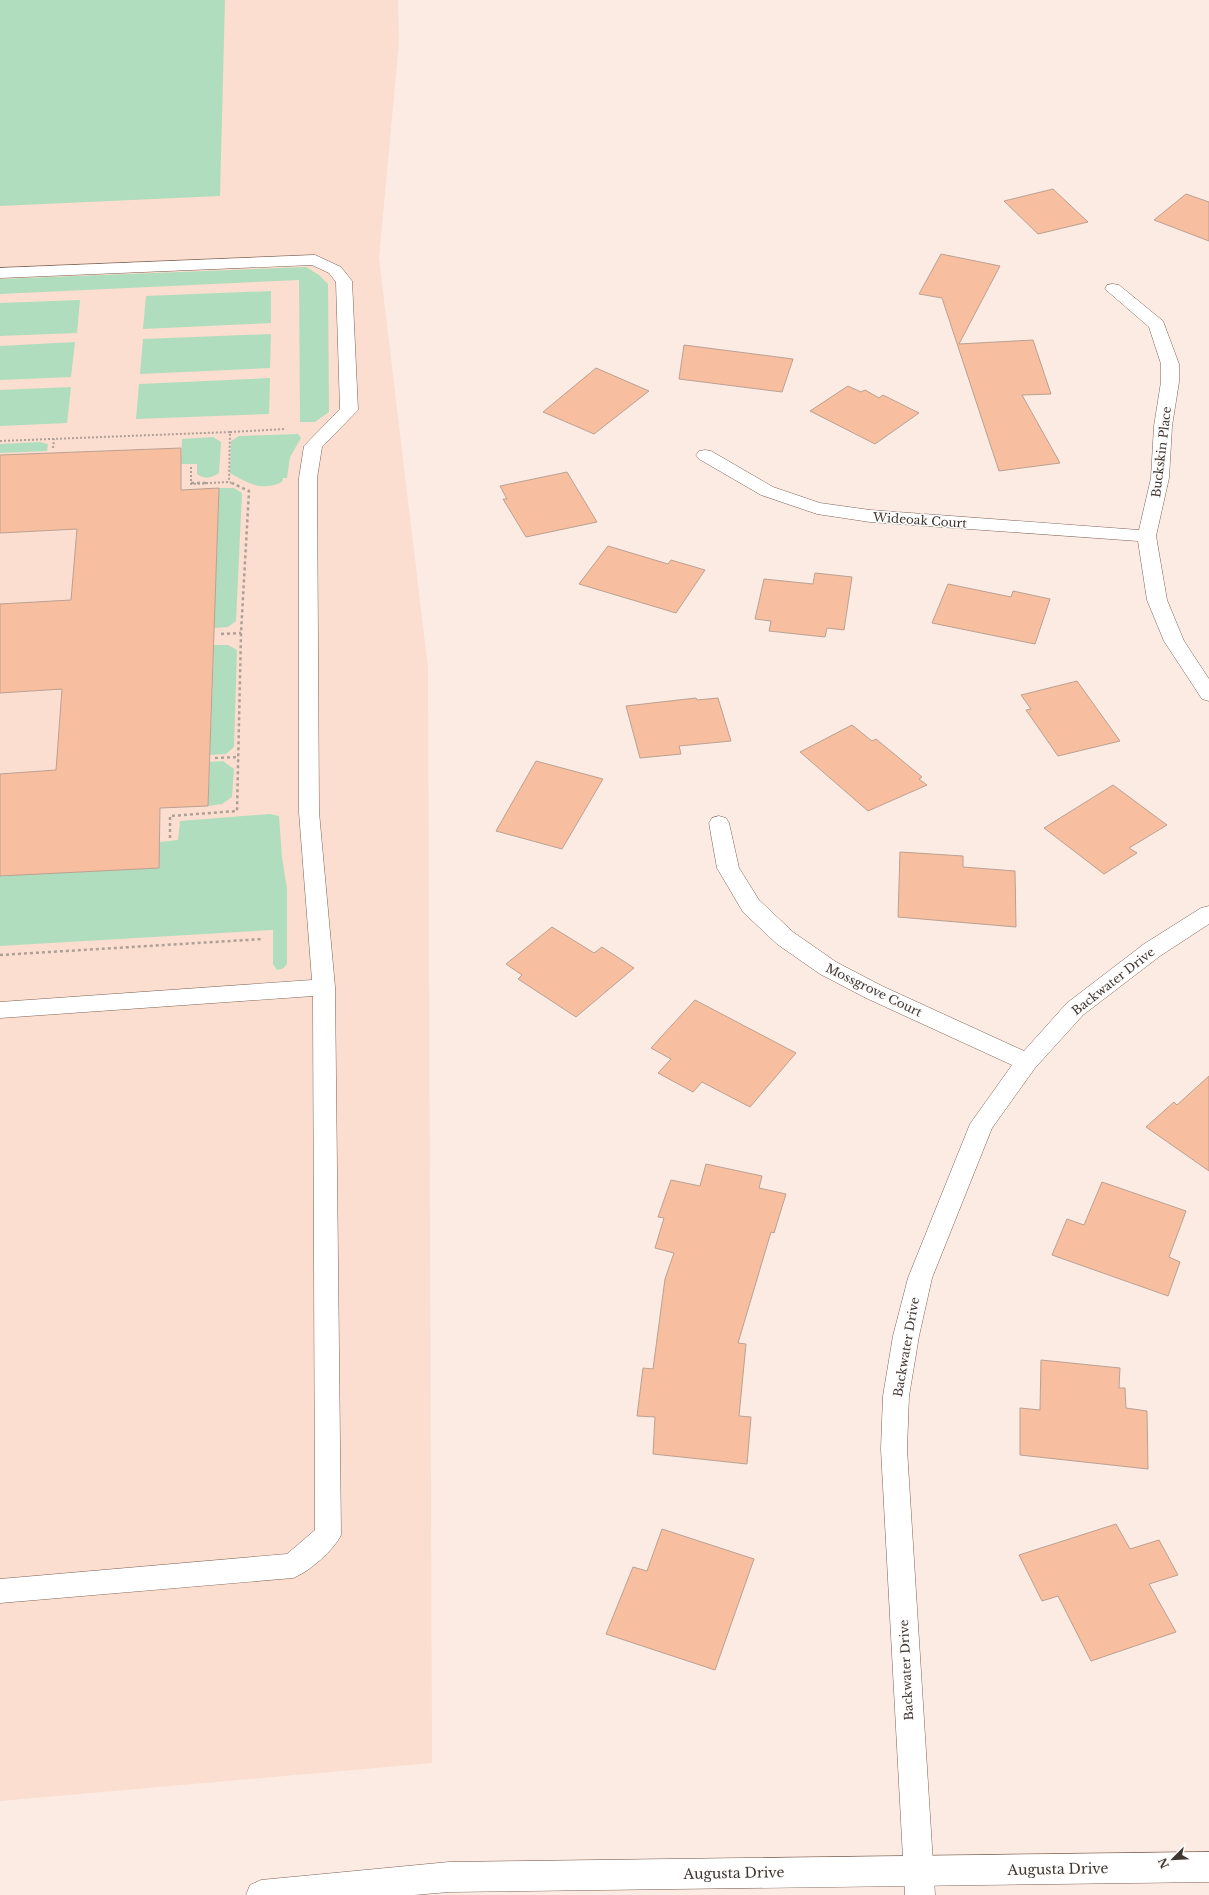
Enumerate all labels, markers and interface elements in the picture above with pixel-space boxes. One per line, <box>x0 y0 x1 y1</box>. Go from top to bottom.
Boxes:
street label: Buckskin Place <box>1148 405 1174 498</box>
street label: Wideoak Court <box>872 509 968 531</box>
street label: Backwater Drive <box>1069 944 1158 1018</box>
street label: Mossgrove Court <box>824 960 925 1020</box>
street label: Backwater Drive <box>890 1296 922 1398</box>
street label: Backwater Drive <box>896 1619 916 1721</box>
north arrow <box>1153 1839 1193 1879</box>
text: N <box>1155 1855 1172 1871</box>
street label: Augusta Drive <box>1006 1859 1109 1879</box>
street label: Augusta Drive <box>682 1863 785 1883</box>

